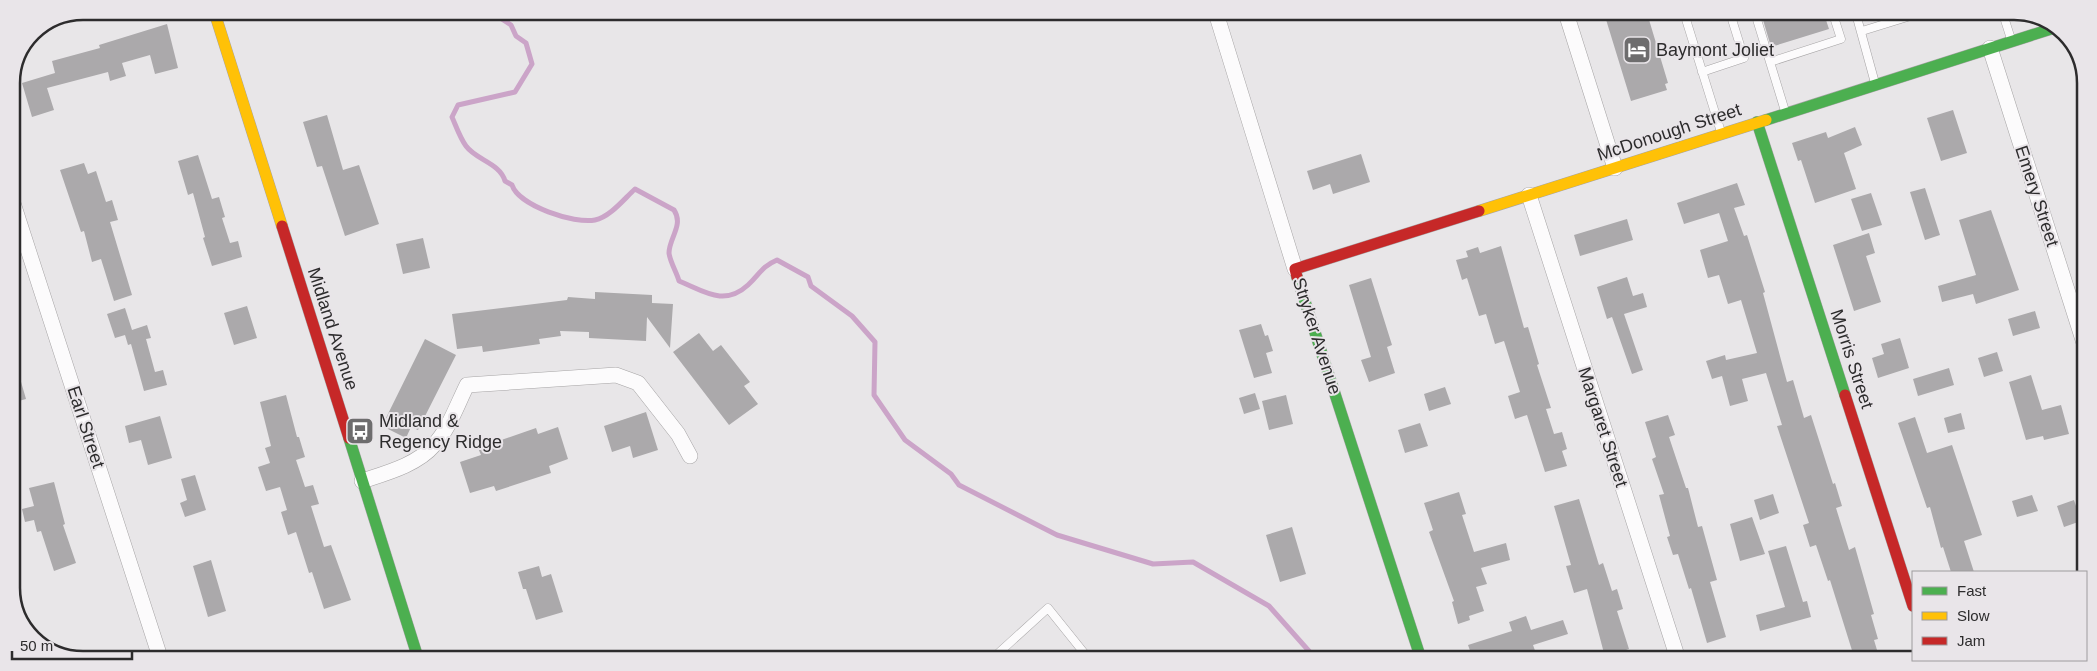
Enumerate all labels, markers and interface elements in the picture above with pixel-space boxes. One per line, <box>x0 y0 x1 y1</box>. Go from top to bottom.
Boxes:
hotel icon: Baymont Joliet <box>1622 35 1652 65</box>
place label: Baymont Joliet <box>1656 40 1774 60</box>
street label: McDonough Street <box>1595 99 1743 165</box>
street label: Emery Street <box>2011 143 2063 249</box>
street label: Midland Avenue <box>304 265 362 393</box>
street label: Stryker Avenue <box>1289 275 1345 397</box>
street label: Morris Street <box>1827 307 1877 411</box>
street label: Margaret Street <box>1574 364 1632 490</box>
street label: Earl Street <box>63 383 109 471</box>
place label: Midland & Regency Ridge <box>379 411 502 452</box>
bus stop icon: Midland & Regency Ridge <box>345 416 375 446</box>
legend <box>1912 571 2087 661</box>
text: Fast <box>1957 582 1987 599</box>
text: Slow <box>1957 607 1990 624</box>
scale bar <box>12 628 132 660</box>
text: Jam <box>1957 632 1985 649</box>
text: 50 m <box>20 637 53 654</box>

